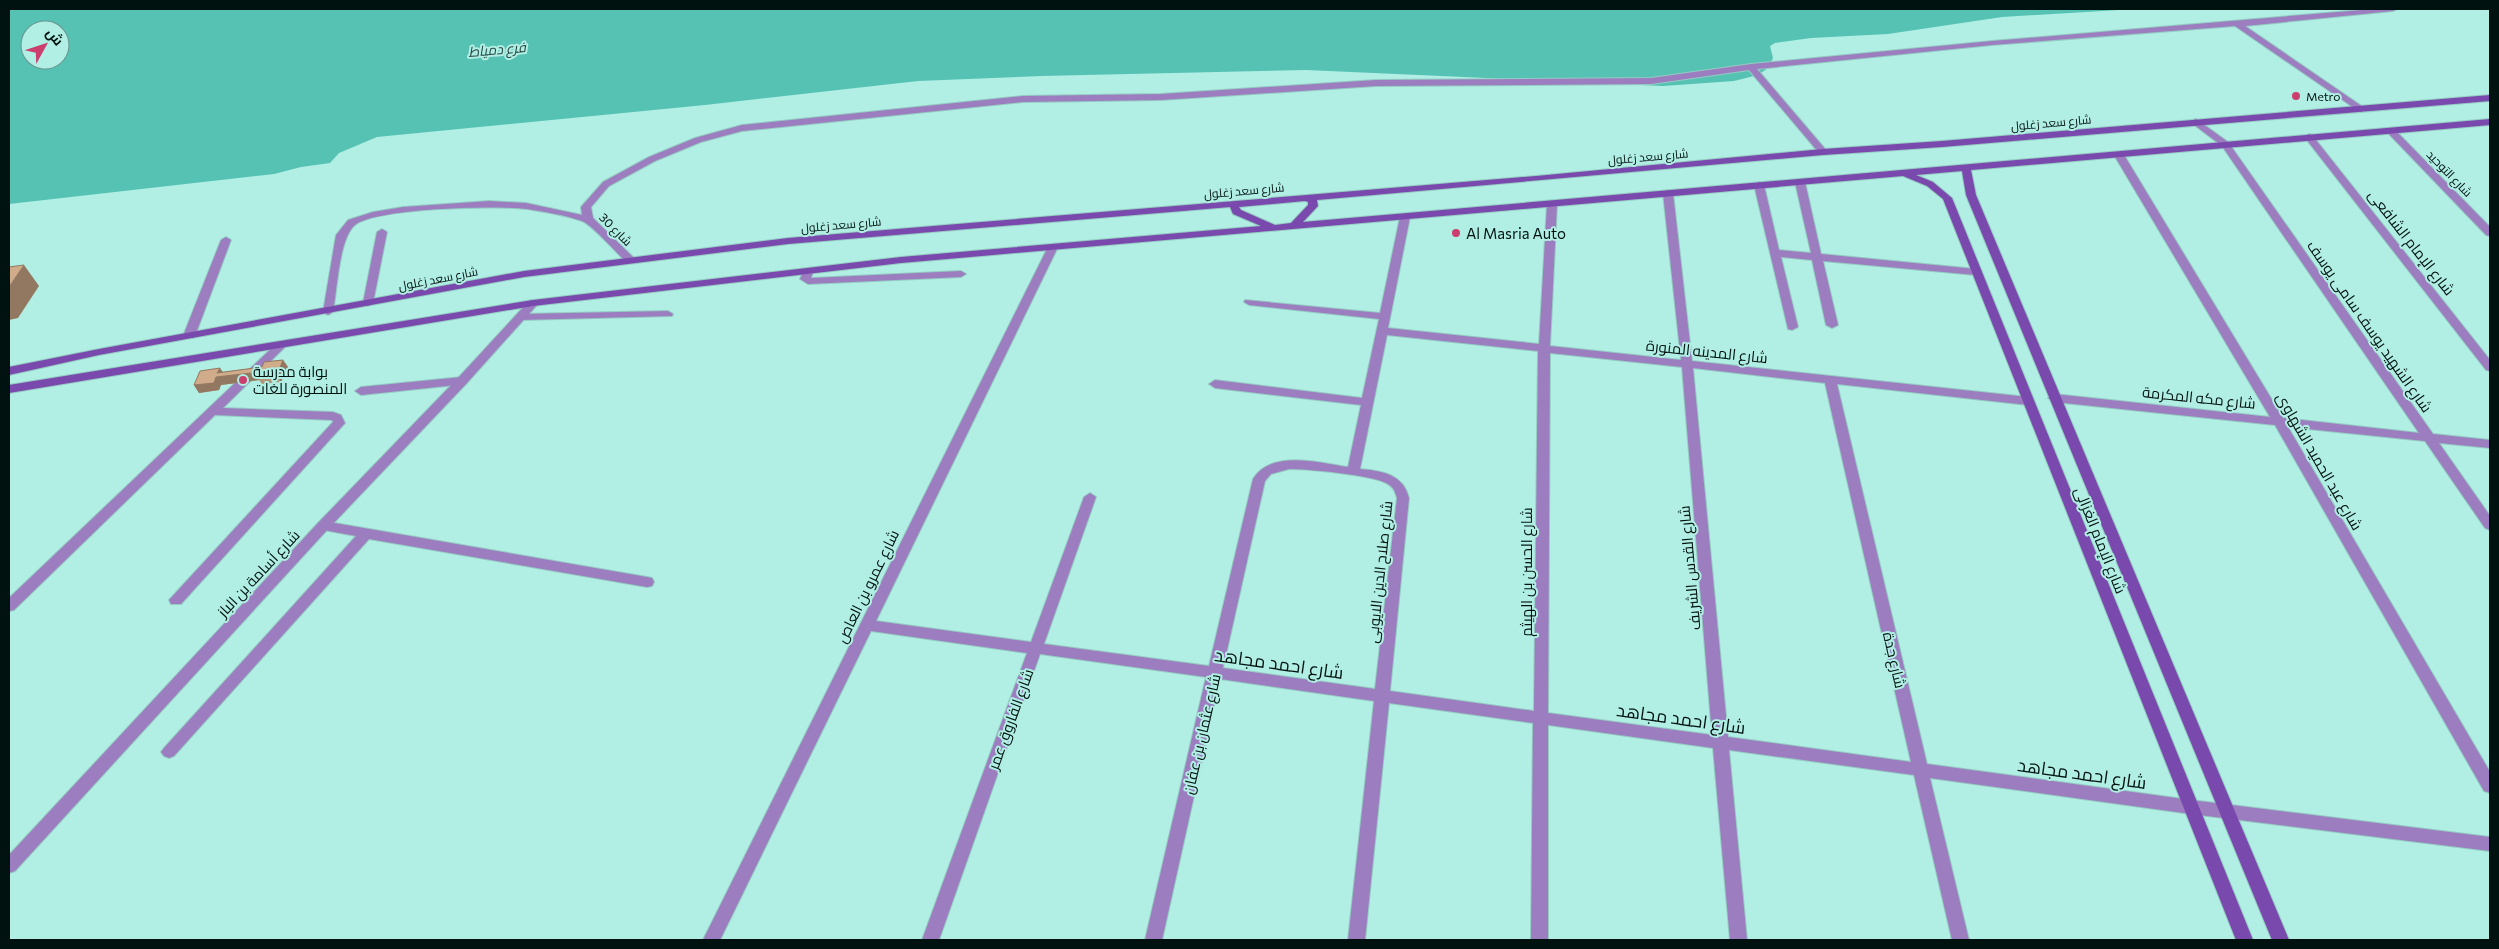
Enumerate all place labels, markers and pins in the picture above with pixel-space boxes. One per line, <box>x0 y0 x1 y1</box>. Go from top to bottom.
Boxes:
place label: Metro <box>2306 89 2340 103</box>
marker: Metro <box>2290 90 2302 102</box>
place label: Al Masria Auto <box>1466 224 1566 242</box>
marker: Al Masria Auto <box>1450 227 1462 239</box>
place label: بوابة مدرسة المنصورة للغات <box>253 362 347 398</box>
marker: بوابة مدرسة المنصورة للغات <box>237 374 249 386</box>

